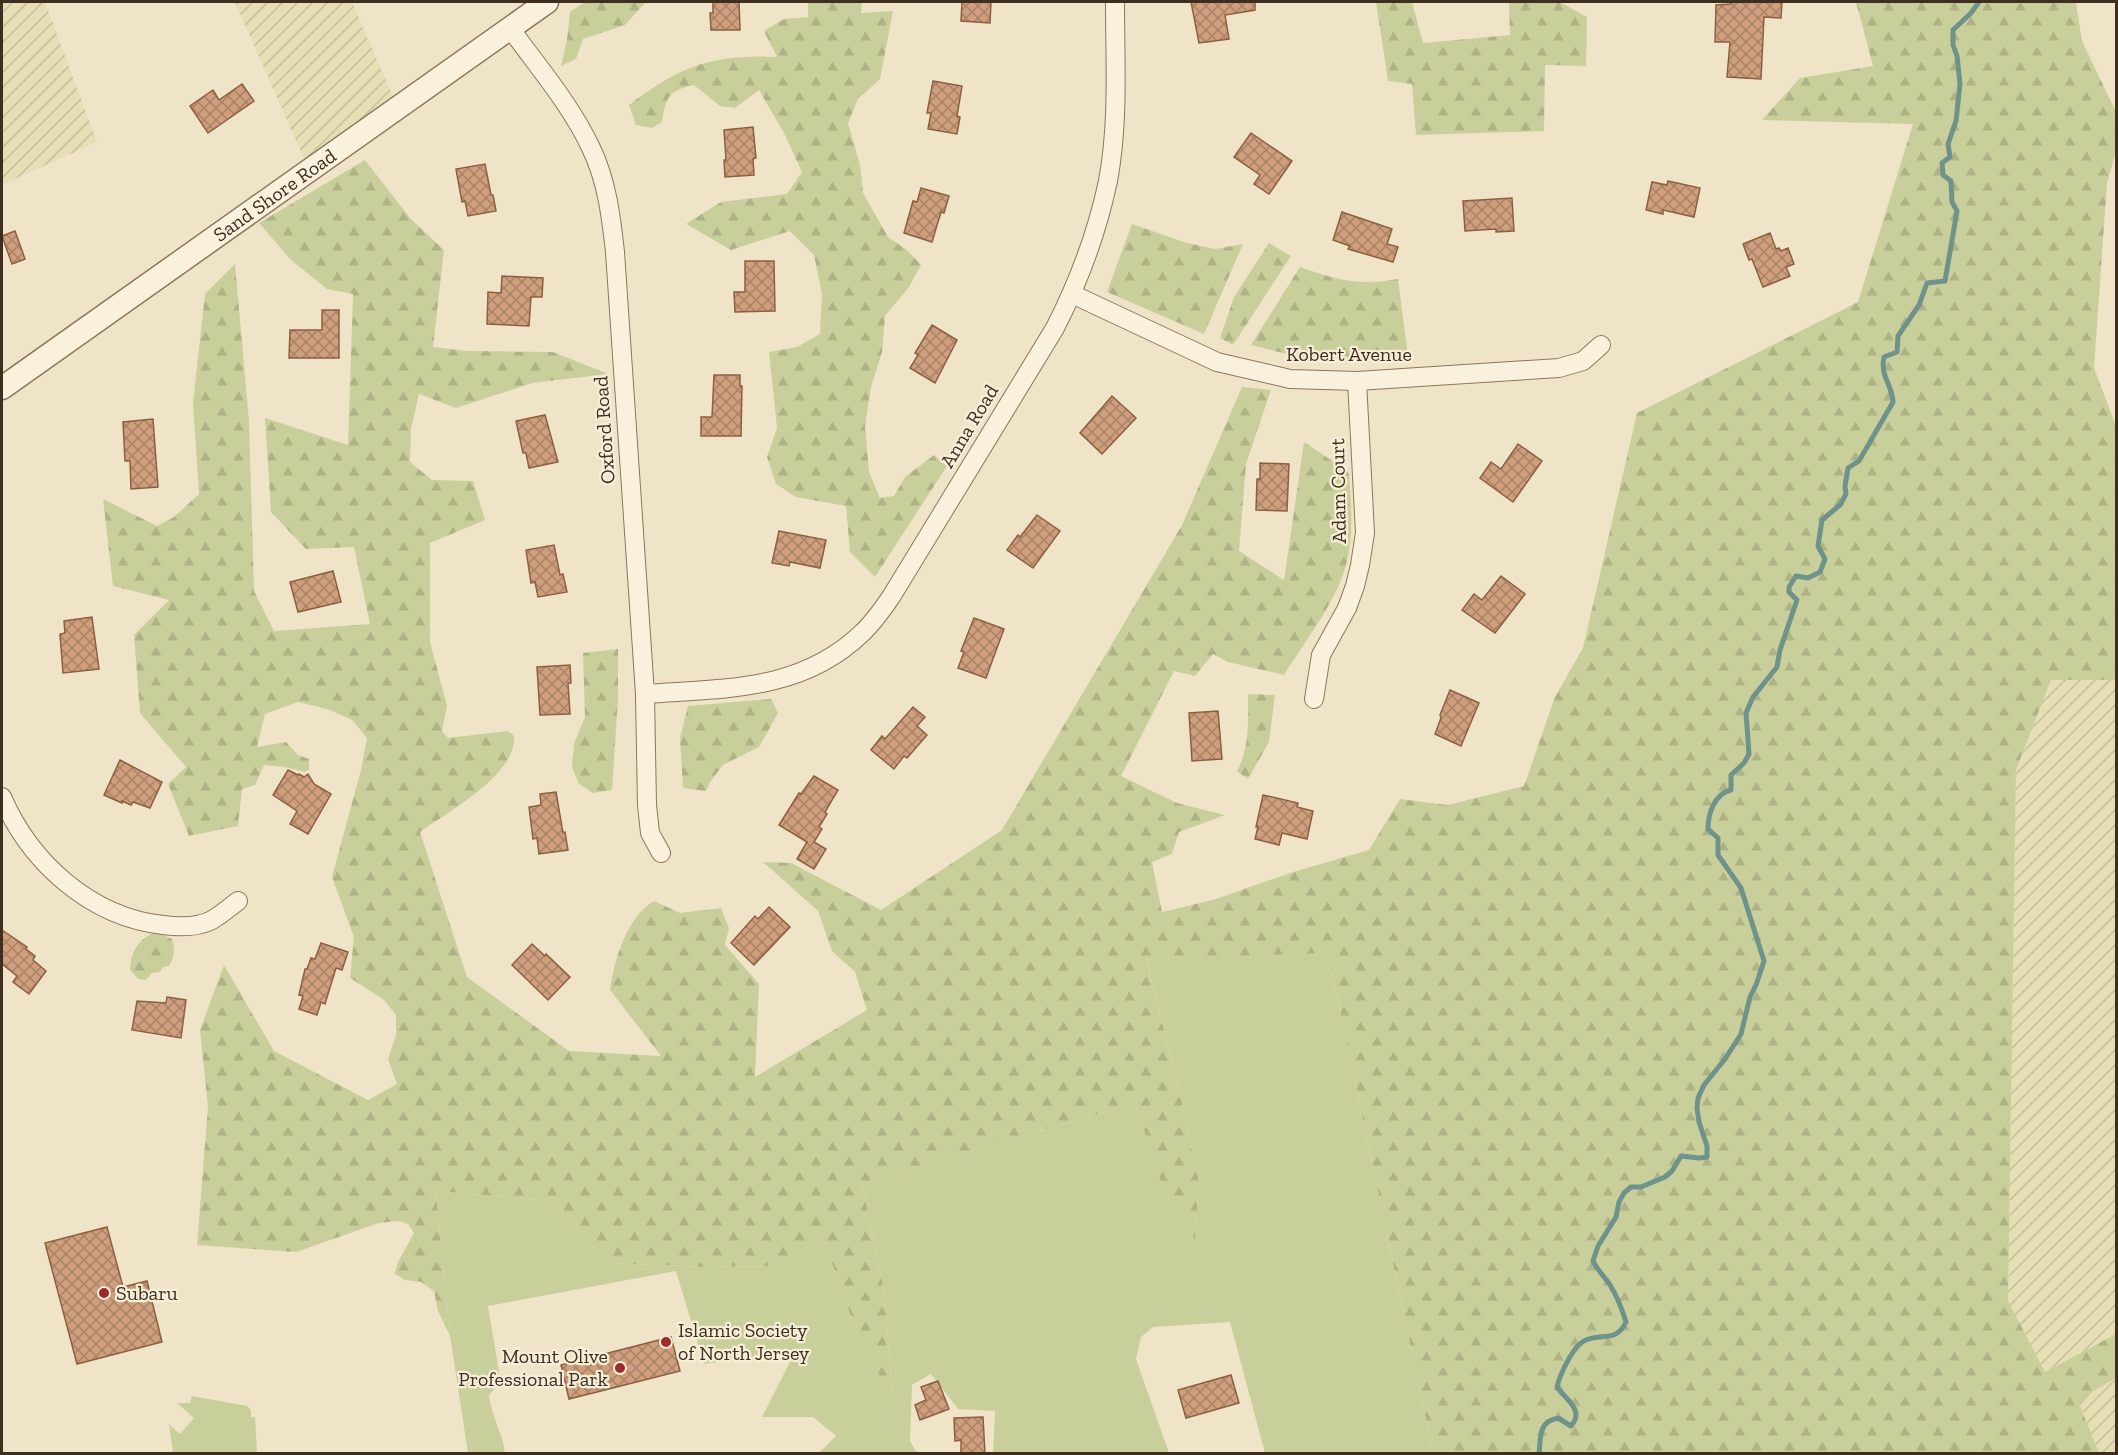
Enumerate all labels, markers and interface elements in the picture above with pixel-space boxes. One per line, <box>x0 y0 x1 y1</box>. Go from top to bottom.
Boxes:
street label: Sand Shore Road <box>209 143 341 247</box>
street label: Kobert Avenue <box>1286 342 1412 366</box>
street label: Oxford Road <box>588 375 620 485</box>
street label: Anna Road <box>935 380 1003 472</box>
street label: Adam Court <box>1325 438 1351 544</box>
place label: Subaru <box>116 1281 178 1305</box>
marker: Subaru <box>97 1286 111 1300</box>
place label: Islamic Society of North Jersey <box>678 1318 810 1365</box>
marker: Islamic Society of North Jersey <box>659 1335 673 1349</box>
place label: Mount Olive Professional Park <box>458 1344 609 1391</box>
marker: Mount Olive Professional Park <box>613 1361 627 1375</box>

